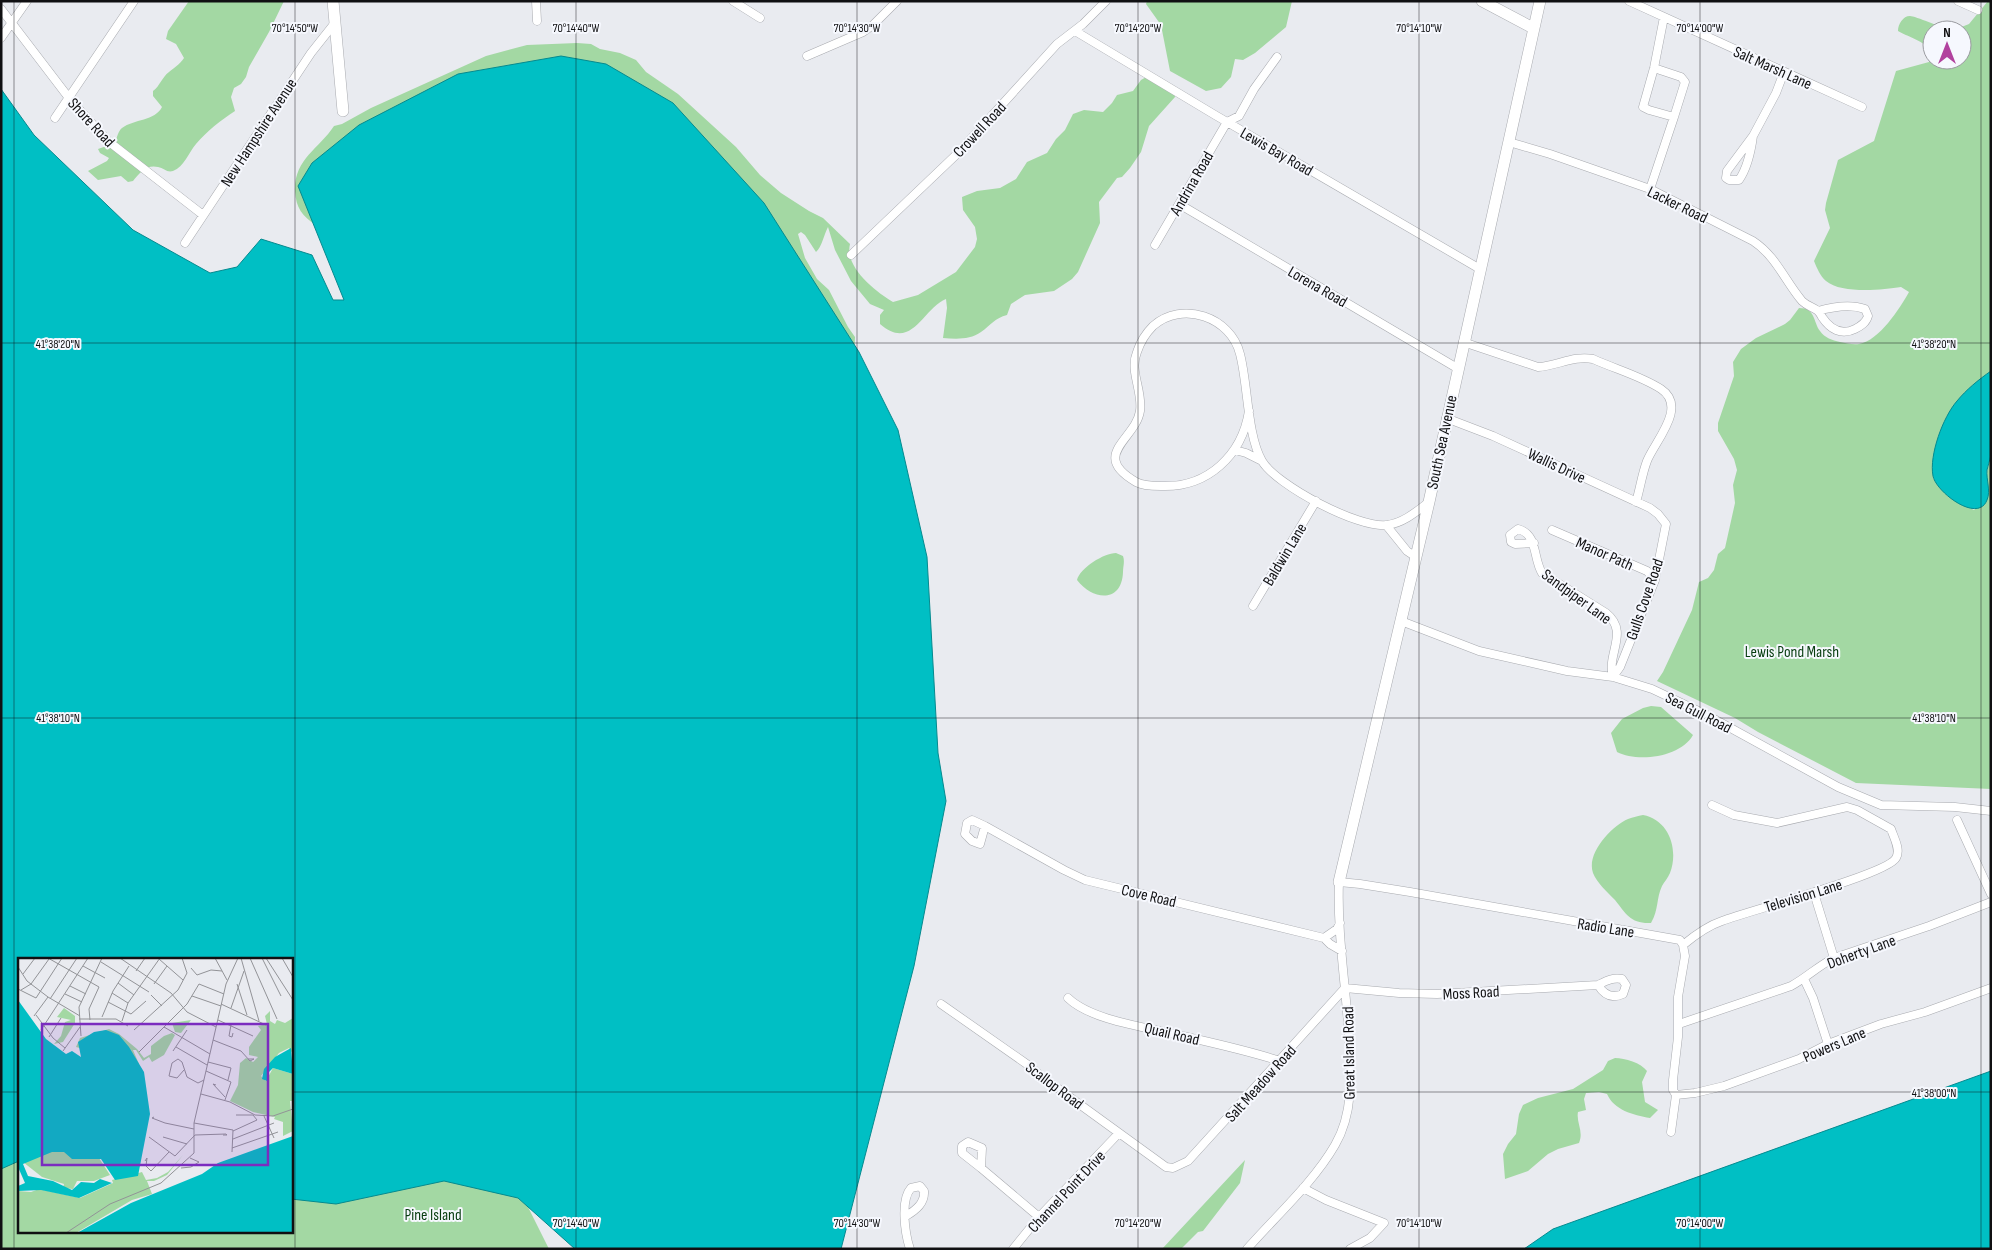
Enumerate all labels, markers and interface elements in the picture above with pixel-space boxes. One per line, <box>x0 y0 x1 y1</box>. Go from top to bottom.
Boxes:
north arrow <box>1922 20 1972 70</box>
text: 70°14'50"W <box>272 21 318 36</box>
text: 70°14'40"W <box>553 21 599 36</box>
text: 70°14'30"W <box>834 21 880 36</box>
text: 70°14'20"W <box>1115 21 1161 36</box>
text: 70°14'10"W <box>1396 21 1442 36</box>
text: 70°14'00"W <box>1677 21 1724 36</box>
text: N <box>1943 24 1951 41</box>
street label: Salt Marsh Lane <box>1730 43 1815 94</box>
street label: New Hampshire Avenue <box>217 75 301 191</box>
street label: Shore Road <box>63 94 118 152</box>
street label: Crowell Road <box>950 98 1011 162</box>
street label: Lewis Bay Road <box>1236 124 1316 181</box>
street label: Andrina Road <box>1166 148 1218 220</box>
street label: Lacker Road <box>1644 183 1711 228</box>
street label: Lorena Road <box>1284 263 1350 312</box>
text: 41°38'20"N <box>36 337 80 352</box>
text: 41°38'20"N <box>1912 337 1956 352</box>
street label: South Sea Avenue <box>1423 394 1462 491</box>
street label: Wallis Drive <box>1524 445 1588 488</box>
street label: Baldwin Lane <box>1259 520 1311 590</box>
street label: Manor Path <box>1573 533 1636 575</box>
street label: Gulls Cove Road <box>1623 556 1668 643</box>
street label: Sandpiper Lane <box>1537 566 1615 629</box>
park label: Lewis Pond Marsh <box>1745 643 1839 662</box>
street label: Sea Gull Road <box>1662 689 1735 738</box>
text: 41°38'10"N <box>36 711 80 726</box>
text: 41°38'10"N <box>1912 711 1956 726</box>
street label: Television Lane <box>1762 876 1845 917</box>
street label: Cove Road <box>1119 881 1178 912</box>
street label: Radio Lane <box>1576 915 1636 942</box>
street label: Doherty Lane <box>1825 931 1898 974</box>
inset map <box>18 958 292 1232</box>
street label: Moss Road <box>1442 983 1500 1004</box>
street label: Great Island Road <box>1339 1006 1360 1100</box>
street label: Quail Road <box>1142 1019 1201 1050</box>
street label: Powers Lane <box>1800 1024 1869 1067</box>
street label: Salt Meadow Road <box>1222 1042 1301 1126</box>
street label: Scallop Road <box>1021 1058 1087 1114</box>
text: 41°38'00"N <box>1912 1086 1956 1101</box>
street label: Channel Point Drive <box>1024 1147 1110 1237</box>
park label: Pine Island <box>404 1206 462 1225</box>
text: 70°14'40"W <box>553 1216 599 1231</box>
text: 70°14'30"W <box>834 1216 880 1231</box>
text: 70°14'20"W <box>1115 1216 1161 1231</box>
text: 70°14'10"W <box>1396 1216 1442 1231</box>
text: 70°14'00"W <box>1677 1216 1724 1231</box>

